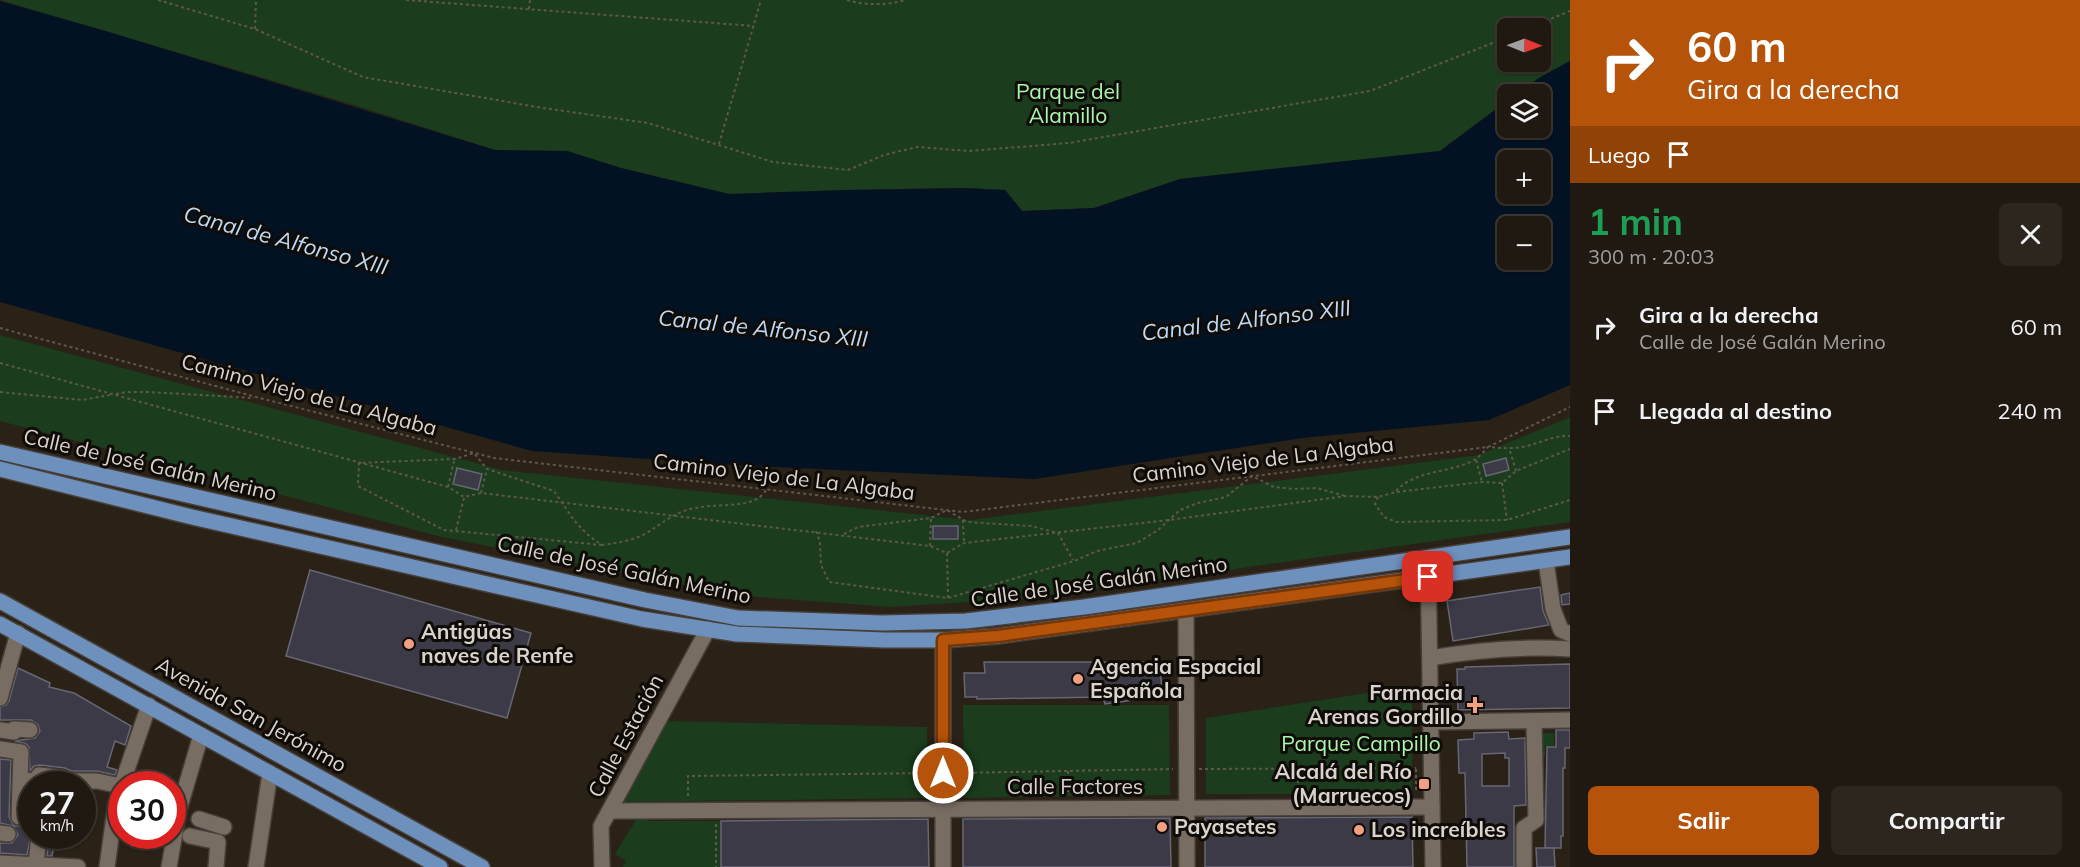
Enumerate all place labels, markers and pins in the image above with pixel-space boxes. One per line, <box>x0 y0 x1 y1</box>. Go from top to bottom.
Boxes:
pin <box>1402 551 1453 602</box>
place label: Antigüas naves de Renfe <box>421 618 573 668</box>
marker: Antigüas naves de Renfe <box>402 637 416 651</box>
place label: Agencia Espacial Española <box>1090 653 1261 703</box>
marker: Agencia Espacial Española <box>1071 672 1085 686</box>
place label: Farmacia Arenas Gordillo <box>1308 679 1463 729</box>
marker: Farmacia Arenas Gordillo <box>1468 698 1482 712</box>
place label: Alcalá del Río (Marruecos) <box>1275 758 1412 808</box>
marker: Alcalá del Río (Marruecos) <box>1417 777 1431 791</box>
place label: Payasetes <box>1174 813 1277 839</box>
place label: Los increíbles <box>1371 816 1506 842</box>
marker: Payasetes <box>1155 820 1169 834</box>
marker: Los increíbles <box>1352 823 1366 837</box>

